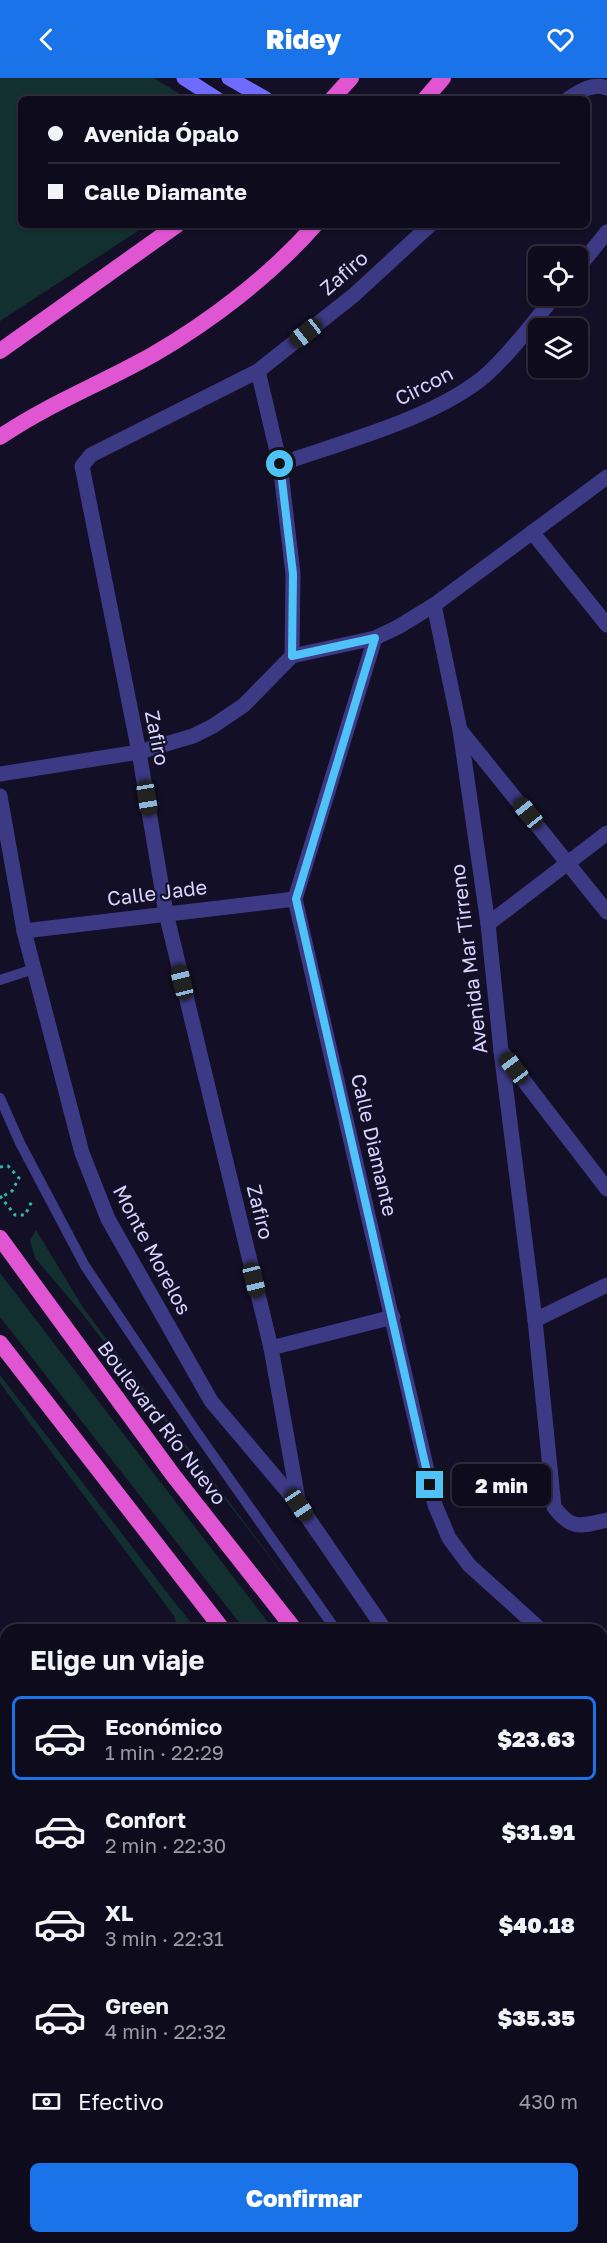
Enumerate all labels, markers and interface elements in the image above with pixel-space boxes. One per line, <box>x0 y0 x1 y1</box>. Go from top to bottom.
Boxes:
icon: back <box>30 23 63 56</box>
text: Ridey <box>266 23 341 55</box>
icon: heart <box>544 23 577 56</box>
text: Avenida Ópalo <box>84 120 239 147</box>
text: Calle Diamante <box>84 178 247 205</box>
street label: Zafiro <box>315 245 372 300</box>
map controls <box>528 246 588 378</box>
button: locate <box>528 246 588 306</box>
car <box>286 315 326 351</box>
button: layers <box>528 318 588 378</box>
street label: Circon <box>391 360 457 410</box>
route start <box>266 450 293 477</box>
street label: Zafiro <box>141 708 175 767</box>
car <box>135 779 159 817</box>
car <box>510 793 546 833</box>
street label: Avenida Mar Tirreno <box>444 863 492 1055</box>
street label: Calle Jade <box>106 874 208 910</box>
car <box>169 962 195 1002</box>
car <box>496 1048 532 1088</box>
street label: Calle Diamante <box>347 1071 403 1218</box>
street label: Monte Morelos <box>109 1181 197 1318</box>
street label: Zafiro <box>243 1182 279 1242</box>
car <box>241 1260 267 1300</box>
street label: Boulevard Río Nuevo <box>93 1336 232 1509</box>
callout: 2 min <box>451 1464 550 1506</box>
route end <box>416 1471 443 1498</box>
text: 2 min <box>475 1473 528 1497</box>
car <box>281 1485 317 1525</box>
text: Elige un viaje <box>30 1644 204 1676</box>
icon: car <box>33 1711 87 1765</box>
text: Económico <box>105 1713 222 1740</box>
text: $23.63 <box>497 1725 575 1752</box>
text: 1 min · 22:29 <box>105 1740 224 1764</box>
icon: car <box>33 1804 87 1858</box>
text: Confort <box>105 1806 186 1833</box>
text: $31.91 <box>502 1818 575 1845</box>
text: 2 min · 22:30 <box>105 1833 226 1857</box>
icon: car <box>33 1897 87 1951</box>
text: XL <box>105 1899 133 1926</box>
text: $40.18 <box>498 1911 575 1938</box>
text: 3 min · 22:31 <box>105 1926 224 1950</box>
icon: car <box>33 1990 87 2044</box>
text: Green <box>105 1992 169 2019</box>
text: $35.35 <box>498 2004 575 2031</box>
text: 4 min · 22:32 <box>105 2019 226 2043</box>
icon: cash <box>30 2085 63 2118</box>
text: Efectivo <box>78 2088 164 2115</box>
text: 430 m <box>519 2089 578 2113</box>
button: Confirmar <box>30 2163 578 2232</box>

